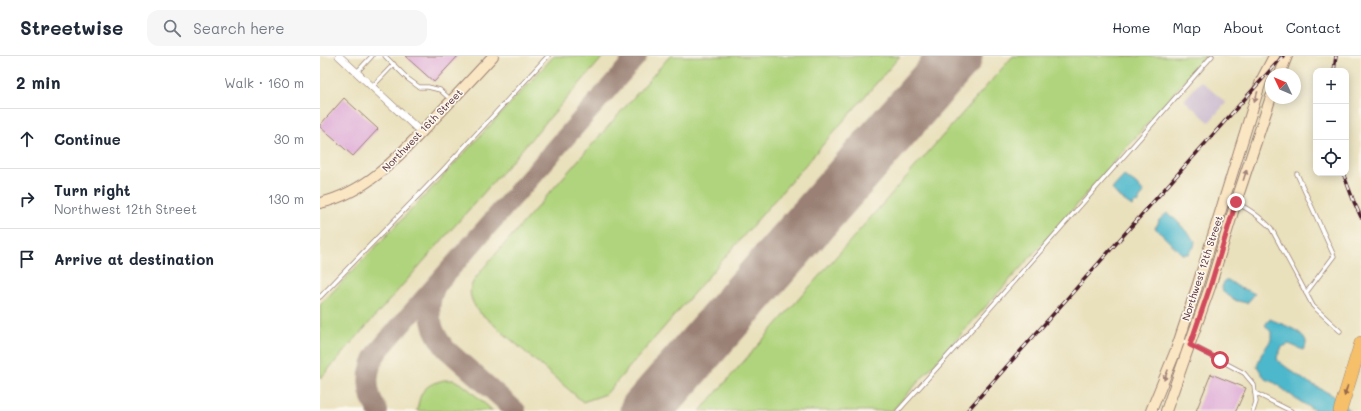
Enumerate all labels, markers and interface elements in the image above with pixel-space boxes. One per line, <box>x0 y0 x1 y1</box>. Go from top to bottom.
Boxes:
search box <box>147 10 427 46</box>
text: Streetwise <box>20 15 123 40</box>
icon: search <box>161 17 183 39</box>
text: Search here <box>193 18 285 38</box>
text: Home <box>1112 18 1150 37</box>
text: Map <box>1172 18 1201 37</box>
text: About <box>1223 18 1264 37</box>
text: Contact <box>1286 18 1341 37</box>
north arrow <box>1265 68 1301 104</box>
map controls <box>1313 68 1349 176</box>
button: + <box>1313 68 1349 104</box>
text: 2 min <box>16 71 61 93</box>
text: Walk · 160 m <box>224 74 304 91</box>
street label: Northwest 16th Street <box>379 85 465 175</box>
one-way arrow <box>1253 91 1259 103</box>
button: − <box>1313 104 1349 140</box>
icon: ahead <box>16 128 38 150</box>
text: Continue <box>54 129 121 149</box>
text: 30 m <box>274 130 304 147</box>
button: locate <box>1313 140 1349 176</box>
one-way arrow <box>1242 169 1248 181</box>
text: Turn right <box>54 180 131 200</box>
icon: right <box>16 188 38 210</box>
text: 130 m <box>268 190 304 207</box>
route end <box>1227 193 1245 211</box>
text: Northwest 12th Street <box>54 200 197 217</box>
street label: Northwest 12th Street <box>1178 214 1226 322</box>
icon: arrive <box>16 248 38 270</box>
text: Arrive at destination <box>54 249 214 269</box>
route start <box>1211 351 1229 369</box>
one-way arrow <box>1162 369 1168 381</box>
one-way arrow <box>1343 385 1349 397</box>

